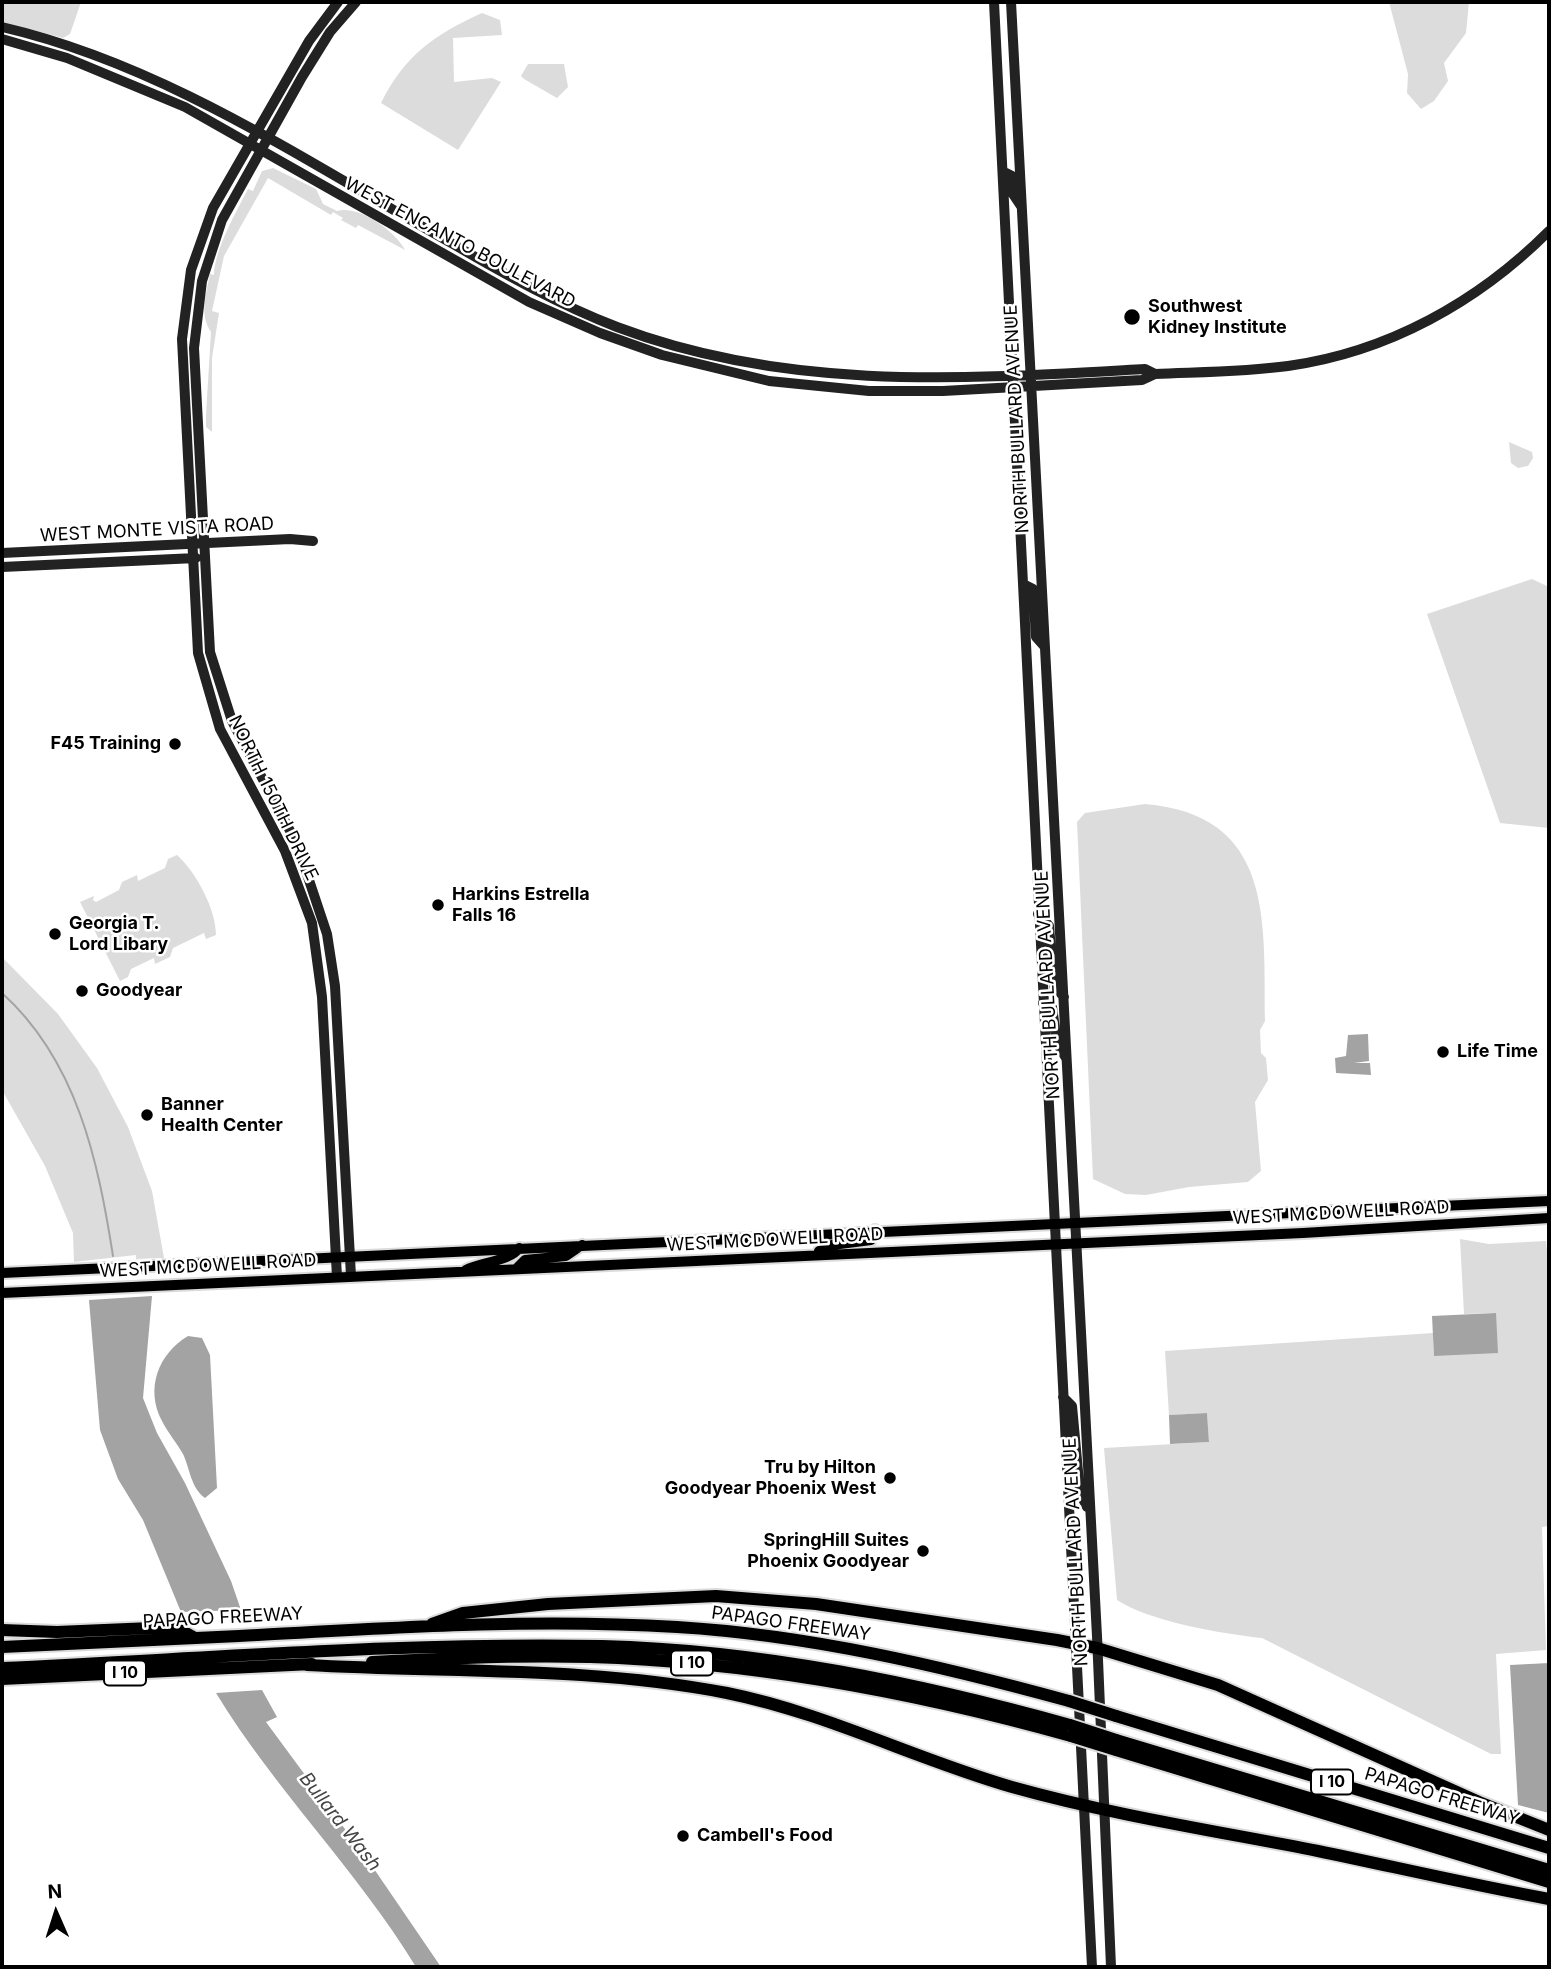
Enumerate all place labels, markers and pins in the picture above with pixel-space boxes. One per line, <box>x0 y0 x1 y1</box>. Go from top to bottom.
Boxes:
place label: Southwest Kidney Institute <box>1148 296 1287 338</box>
marker: Southwest Kidney Institute <box>1122 307 1142 327</box>
place label: F45 Training <box>50 733 161 755</box>
marker: F45 Training <box>167 736 183 752</box>
place label: Harkins Estrella Falls 16 <box>452 884 590 926</box>
marker: Harkins Estrella Falls 16 <box>430 897 446 913</box>
place label: Georgia T. Lord Libary <box>69 913 168 956</box>
marker: Georgia T. Lord Libary <box>47 926 63 942</box>
place label: Goodyear <box>96 980 182 1002</box>
marker: Goodyear <box>74 983 90 999</box>
place label: Life Time <box>1457 1041 1538 1063</box>
marker: Life Time <box>1435 1044 1451 1060</box>
place label: Banner Health Center <box>161 1094 283 1136</box>
marker: Banner Health Center <box>139 1107 155 1123</box>
place label: Tru by Hilton Goodyear Phoenix West <box>665 1457 876 1500</box>
marker: Tru by Hilton Goodyear Phoenix West <box>882 1470 898 1486</box>
place label: SpringHill Suites Phoenix Goodyear <box>747 1530 909 1572</box>
marker: SpringHill Suites Phoenix Goodyear <box>915 1543 931 1559</box>
place label: Cambell's Food <box>697 1825 833 1847</box>
marker: Cambell's Food <box>675 1828 691 1844</box>

